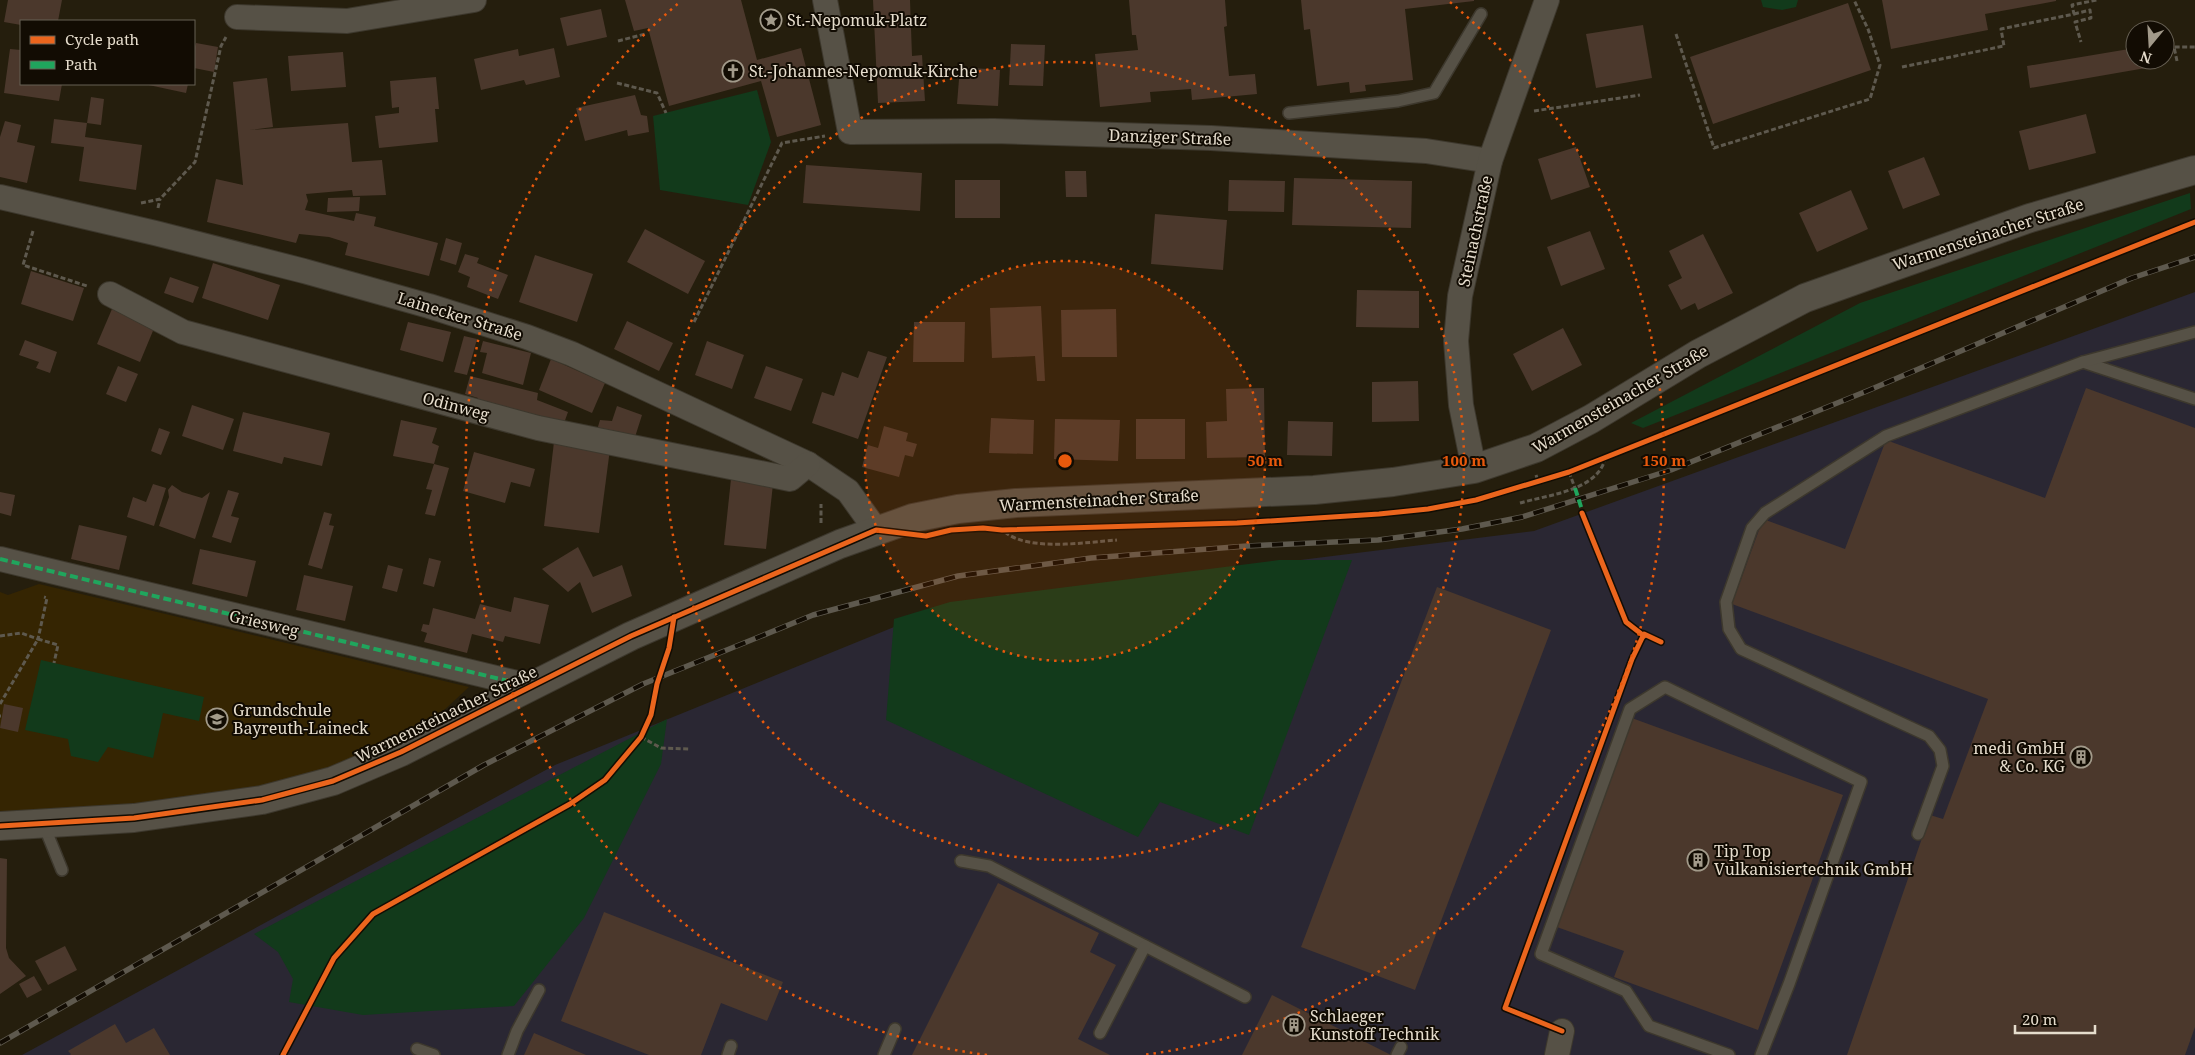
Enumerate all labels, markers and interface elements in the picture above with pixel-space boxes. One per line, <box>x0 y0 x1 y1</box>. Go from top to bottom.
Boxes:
place icon: St.-Nepomuk-Platz <box>759 8 783 32</box>
place label: St.-Nepomuk-Platz <box>787 9 927 31</box>
legend <box>20 20 195 85</box>
north arrow <box>2125 20 2175 70</box>
text: Cycle path <box>65 29 140 49</box>
text: N <box>2138 47 2154 69</box>
text: Path <box>65 54 98 74</box>
church icon: St.-Johannes-Nepomuk-Kirche <box>721 59 745 83</box>
place label: St.-Johannes-Nepomuk-Kirche <box>749 60 978 82</box>
street label: Danziger Straße <box>1108 124 1232 150</box>
street label: Steinachstraße <box>1452 173 1498 289</box>
street label: Warmensteinacher Straße <box>1890 193 2086 275</box>
street label: Lainecker Straße <box>395 287 525 345</box>
street label: Warmensteinacher Straße <box>1528 340 1712 458</box>
street label: Odinweg <box>420 387 492 426</box>
text: 50 m <box>1247 450 1283 470</box>
text: 100 m <box>1442 450 1486 470</box>
text: 150 m <box>1642 450 1686 470</box>
centre of rings <box>1056 452 1074 470</box>
street label: Warmensteinacher Straße <box>999 484 1199 516</box>
street label: Griesweg <box>227 604 301 642</box>
street label: Warmensteinacher Straße <box>351 660 541 768</box>
place label: Grundschule Bayreuth-Laineck <box>233 699 369 739</box>
school or university icon: Grundschule Bayreuth-Laineck <box>205 707 229 731</box>
place label: medi GmbH & Co. KG <box>1973 737 2066 777</box>
building icon: medi GmbH & Co. KG <box>2069 745 2093 769</box>
place label: Tip Top Vulkanisiertechnik GmbH <box>1714 840 1913 880</box>
building icon: Tip Top Vulkanisiertechnik GmbH <box>1686 848 1710 872</box>
scale bar <box>2015 1002 2095 1034</box>
place label: Schlaeger Kunstoff Technik <box>1310 1005 1440 1045</box>
text: 20 m <box>2022 1009 2057 1029</box>
building icon: Schlaeger Kunstoff Technik <box>1282 1013 1306 1037</box>

